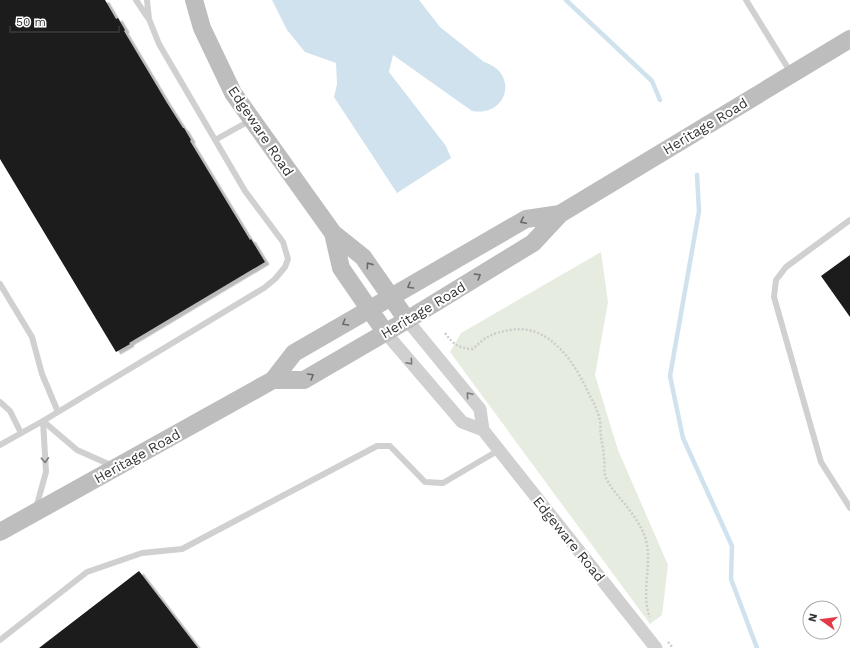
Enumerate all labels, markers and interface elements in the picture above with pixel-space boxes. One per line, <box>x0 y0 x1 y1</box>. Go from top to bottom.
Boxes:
scale bar <box>10 8 119 34</box>
text: 50 m <box>16 15 46 29</box>
street label: Edgeware Road <box>225 83 297 179</box>
street label: Heritage Road <box>660 94 750 158</box>
one-way arrow <box>519 216 527 224</box>
one-way arrow <box>366 262 374 269</box>
one-way arrow <box>474 273 481 281</box>
street label: Heritage Road <box>378 278 468 342</box>
one-way arrow <box>407 282 414 289</box>
one-way arrow <box>342 319 349 326</box>
one-way arrow <box>406 357 413 365</box>
one-way arrow <box>307 374 314 381</box>
one-way arrow <box>466 393 473 400</box>
street label: Heritage Road <box>91 426 183 486</box>
one-way arrow <box>41 457 50 463</box>
street label: Edgeware Road <box>530 493 608 585</box>
north arrow <box>802 600 842 640</box>
text: N <box>805 612 820 623</box>

